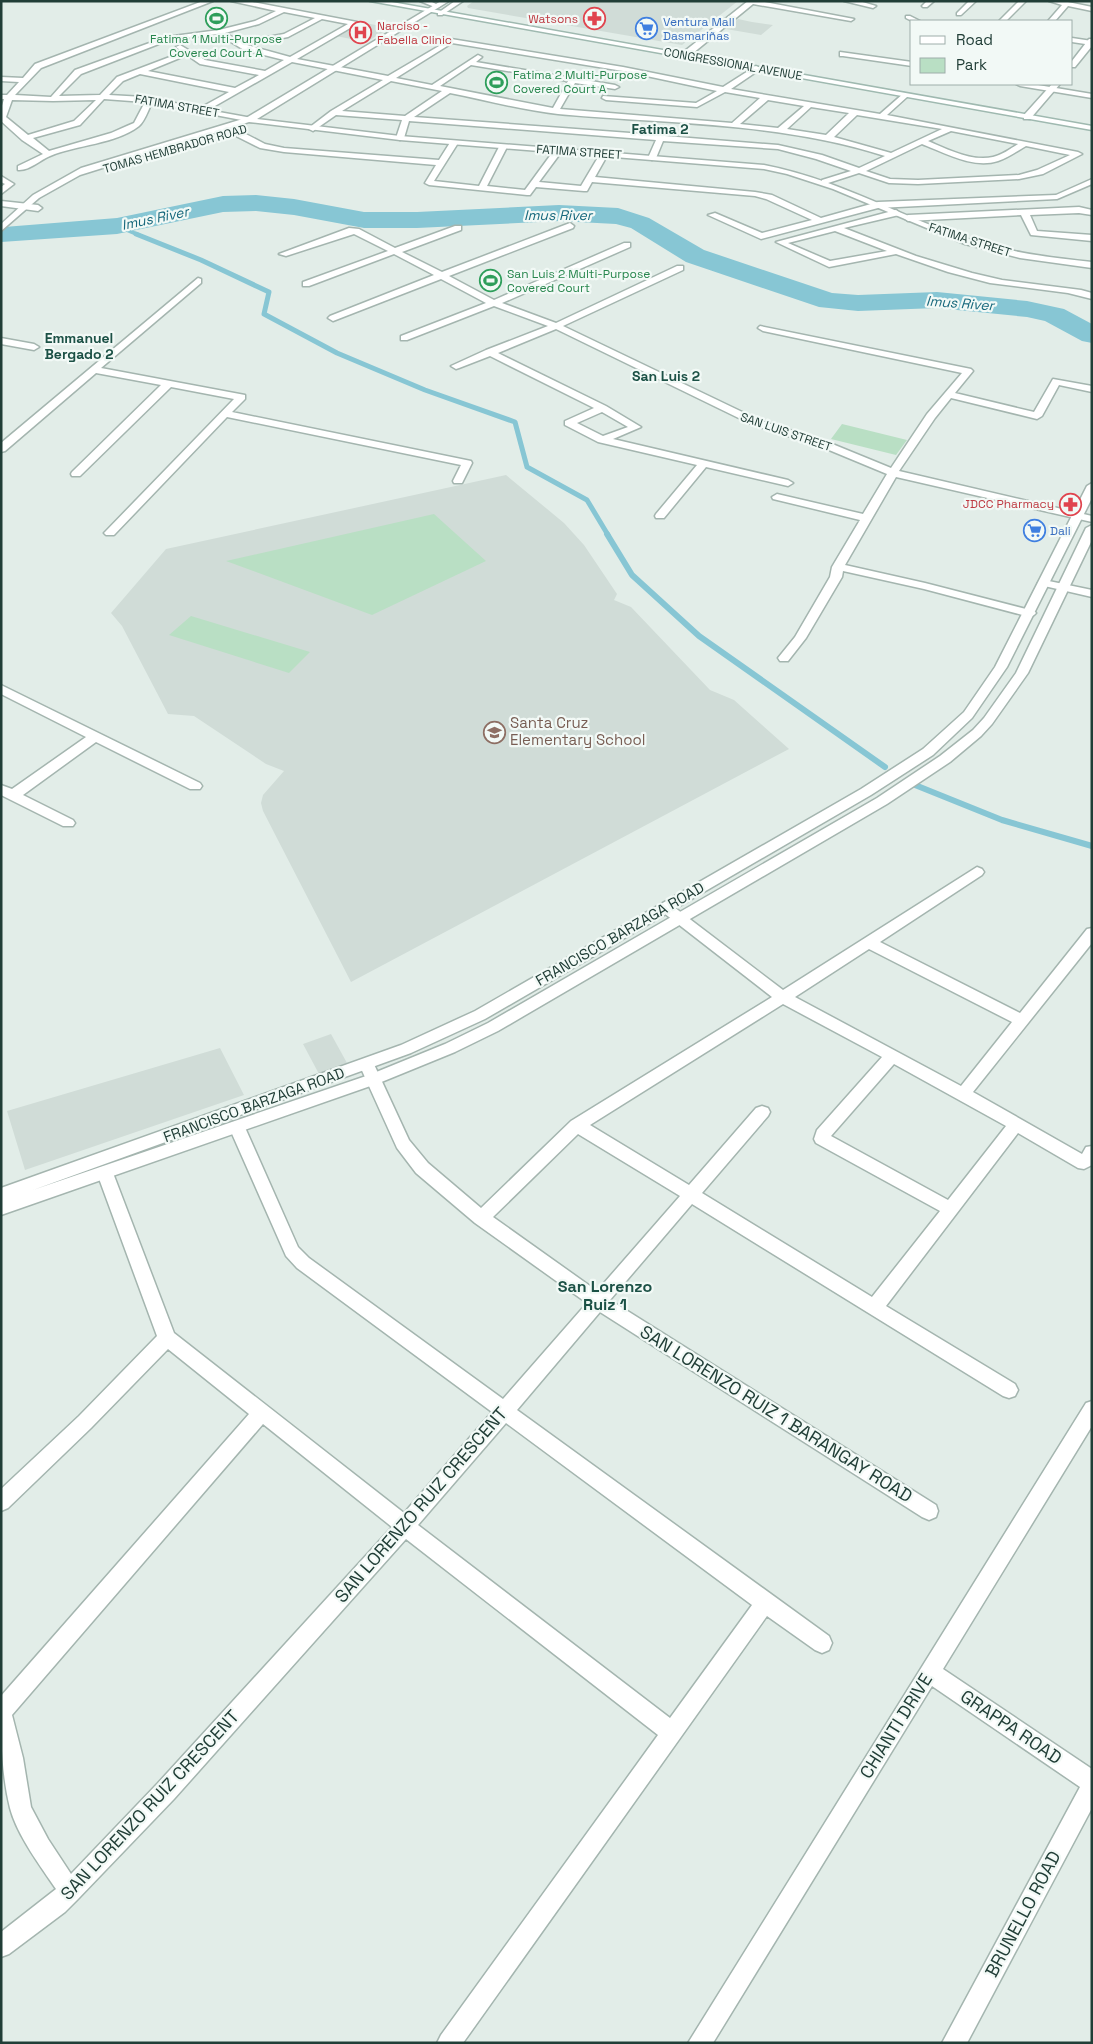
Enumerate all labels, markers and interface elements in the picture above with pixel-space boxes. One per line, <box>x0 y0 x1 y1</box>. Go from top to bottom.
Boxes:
sports icon: Fatima 1 Multi-Purpose Covered Court A <box>204 6 228 30</box>
pharmacy icon: Watsons <box>582 7 606 31</box>
place label: Watsons <box>528 11 578 27</box>
place label: Ventura Mall Dasmariñas <box>663 14 735 44</box>
supermarket icon: Ventura Mall Dasmariñas <box>635 17 659 41</box>
place label: Narciso - Fabella Clinic <box>377 18 452 48</box>
legend <box>910 20 1073 85</box>
hospital icon: Narciso - Fabella Clinic <box>349 21 373 45</box>
text: Road <box>956 30 993 49</box>
place label: Fatima 1 Multi-Purpose Covered Court A <box>150 31 282 61</box>
street label: CONGRESSIONAL AVENUE <box>663 44 804 84</box>
text: Park <box>956 55 987 74</box>
place label: Fatima 2 Multi-Purpose Covered Court A <box>513 67 647 97</box>
sports icon: Fatima 2 Multi-Purpose Covered Court A <box>485 70 509 94</box>
street label: FATIMA STREET <box>133 91 221 121</box>
district label: Fatima 2 <box>632 120 688 138</box>
street label: TOMAS HEMBRADOR ROAD <box>101 121 249 177</box>
street label: FATIMA STREET <box>536 141 622 163</box>
water label: Imus River <box>120 202 192 234</box>
water label: Imus River <box>524 206 594 224</box>
street label: FATIMA STREET <box>927 219 1013 261</box>
place label: San Luis 2 Multi-Purpose Covered Court <box>507 266 650 296</box>
sports icon: San Luis 2 Multi-Purpose Covered Court <box>479 269 503 293</box>
water label: Imus River <box>925 292 996 314</box>
district label: Emmanuel Bergado 2 <box>45 329 113 363</box>
district label: San Luis 2 <box>632 367 700 385</box>
street label: SAN LUIS STREET <box>738 409 834 455</box>
pharmacy icon: JDCC Pharmacy <box>1058 492 1082 516</box>
place label: JDCC Pharmacy <box>963 496 1054 512</box>
supermarket icon: Dali <box>1022 519 1046 543</box>
place label: Dali <box>1050 523 1071 539</box>
place label: Santa Cruz Elementary School <box>510 713 646 749</box>
school or university icon: Santa Cruz Elementary School <box>482 720 506 744</box>
street label: FRANCISCO BARZAGA ROAD <box>532 877 707 990</box>
street label: FRANCISCO BARZAGA ROAD <box>161 1063 347 1146</box>
district label: San Lorenzo Ruiz 1 <box>558 1276 652 1315</box>
street label: SAN LORENZO RUIZ 1 BARANGAY ROAD <box>636 1320 917 1507</box>
street label: SAN LORENZO RUIZ CRESCENT <box>329 1402 512 1607</box>
street label: CHIANTI DRIVE <box>854 1669 937 1783</box>
street label: GRAPPA ROAD <box>956 1684 1066 1769</box>
street label: SAN LORENZO RUIZ CRESCENT <box>55 1704 244 1905</box>
street label: BRUNELLO ROAD <box>980 1847 1066 1981</box>

